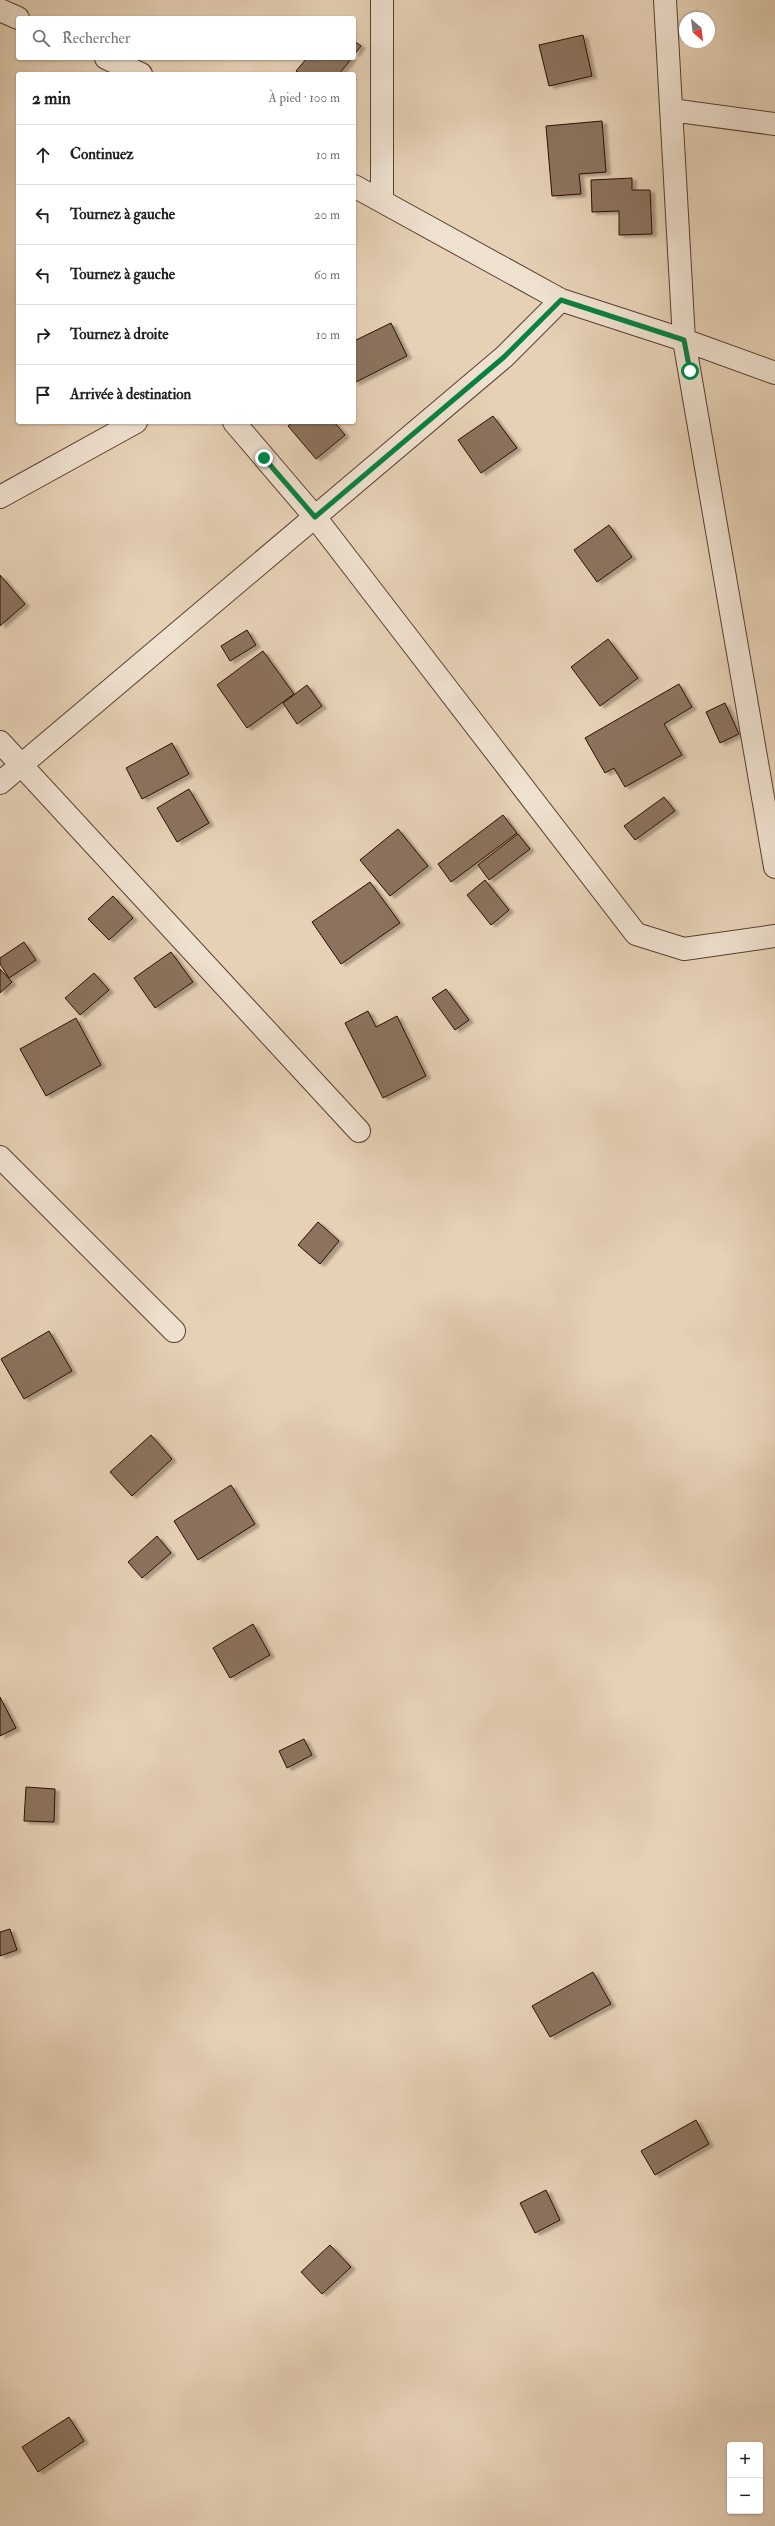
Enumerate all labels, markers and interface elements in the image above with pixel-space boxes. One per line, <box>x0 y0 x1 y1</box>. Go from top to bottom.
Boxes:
north arrow <box>679 12 715 48</box>
search box <box>16 16 356 60</box>
icon: search <box>30 27 52 49</box>
text: Rechercher <box>62 29 130 48</box>
text: 2 min <box>32 88 71 109</box>
text: À pied · 100 m <box>269 90 340 106</box>
icon: ahead <box>32 144 54 166</box>
text: Continuez <box>70 145 134 164</box>
text: 10 m <box>316 147 340 163</box>
icon: left <box>32 204 54 226</box>
text: Tournez à gauche <box>70 205 175 224</box>
text: 20 m <box>314 207 340 223</box>
icon: left <box>32 264 54 286</box>
text: Tournez à gauche <box>70 265 175 284</box>
text: 60 m <box>314 267 340 283</box>
icon: right <box>32 324 54 346</box>
text: Tournez à droite <box>70 325 169 344</box>
text: 10 m <box>316 327 340 343</box>
route start <box>681 362 699 380</box>
icon: arrive <box>32 384 54 406</box>
text: Arrivée à destination <box>70 385 191 404</box>
route end <box>255 449 273 467</box>
map controls <box>727 2442 763 2514</box>
button: + <box>727 2442 763 2478</box>
button: − <box>727 2478 763 2514</box>

